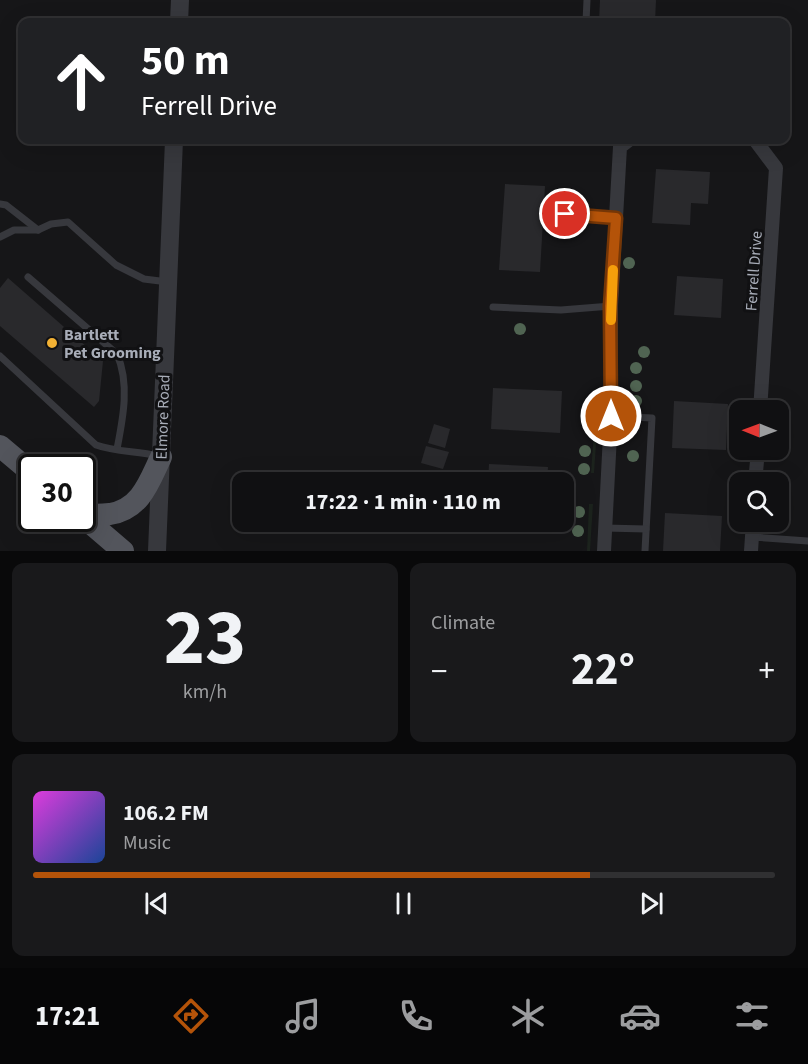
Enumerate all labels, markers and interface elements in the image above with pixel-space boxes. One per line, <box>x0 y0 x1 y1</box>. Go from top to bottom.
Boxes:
text: 50 m <box>141 31 230 91</box>
icon: ahead <box>42 42 120 120</box>
text: Ferrell Drive <box>141 87 277 126</box>
pin <box>539 188 590 239</box>
icon: arrive <box>548 197 581 230</box>
street label: Ferrell Drive <box>740 230 768 312</box>
place label: Bartlett Pet Grooming <box>64 324 161 364</box>
marker: Bartlett Pet Grooming <box>45 336 59 350</box>
street label: Elmore Road <box>151 374 175 460</box>
position arrow <box>579 384 643 448</box>
north arrow <box>729 400 789 460</box>
map controls <box>729 400 789 532</box>
speed limit sign: 30 <box>18 454 96 532</box>
button: search <box>729 472 789 532</box>
text: 17:22 · 1 min · 110 m <box>305 486 501 518</box>
text: 23 <box>164 583 246 694</box>
text: Climate <box>431 609 495 637</box>
text: 22° <box>571 638 635 702</box>
text: − <box>431 648 447 695</box>
text: + <box>759 648 775 695</box>
text: km/h <box>183 678 227 706</box>
text: 106.2 FM <box>123 797 209 829</box>
text: Music <box>123 829 171 857</box>
icon: previous <box>140 887 173 920</box>
icon: pause <box>387 887 420 920</box>
icon: next <box>635 887 668 920</box>
icon: directions <box>170 995 212 1037</box>
icon: music <box>282 995 324 1037</box>
icon: phone <box>395 995 437 1037</box>
icon: climate <box>507 995 549 1037</box>
icon: car <box>619 995 661 1037</box>
icon: filters <box>731 995 773 1037</box>
text: 17:21 <box>35 997 100 1036</box>

